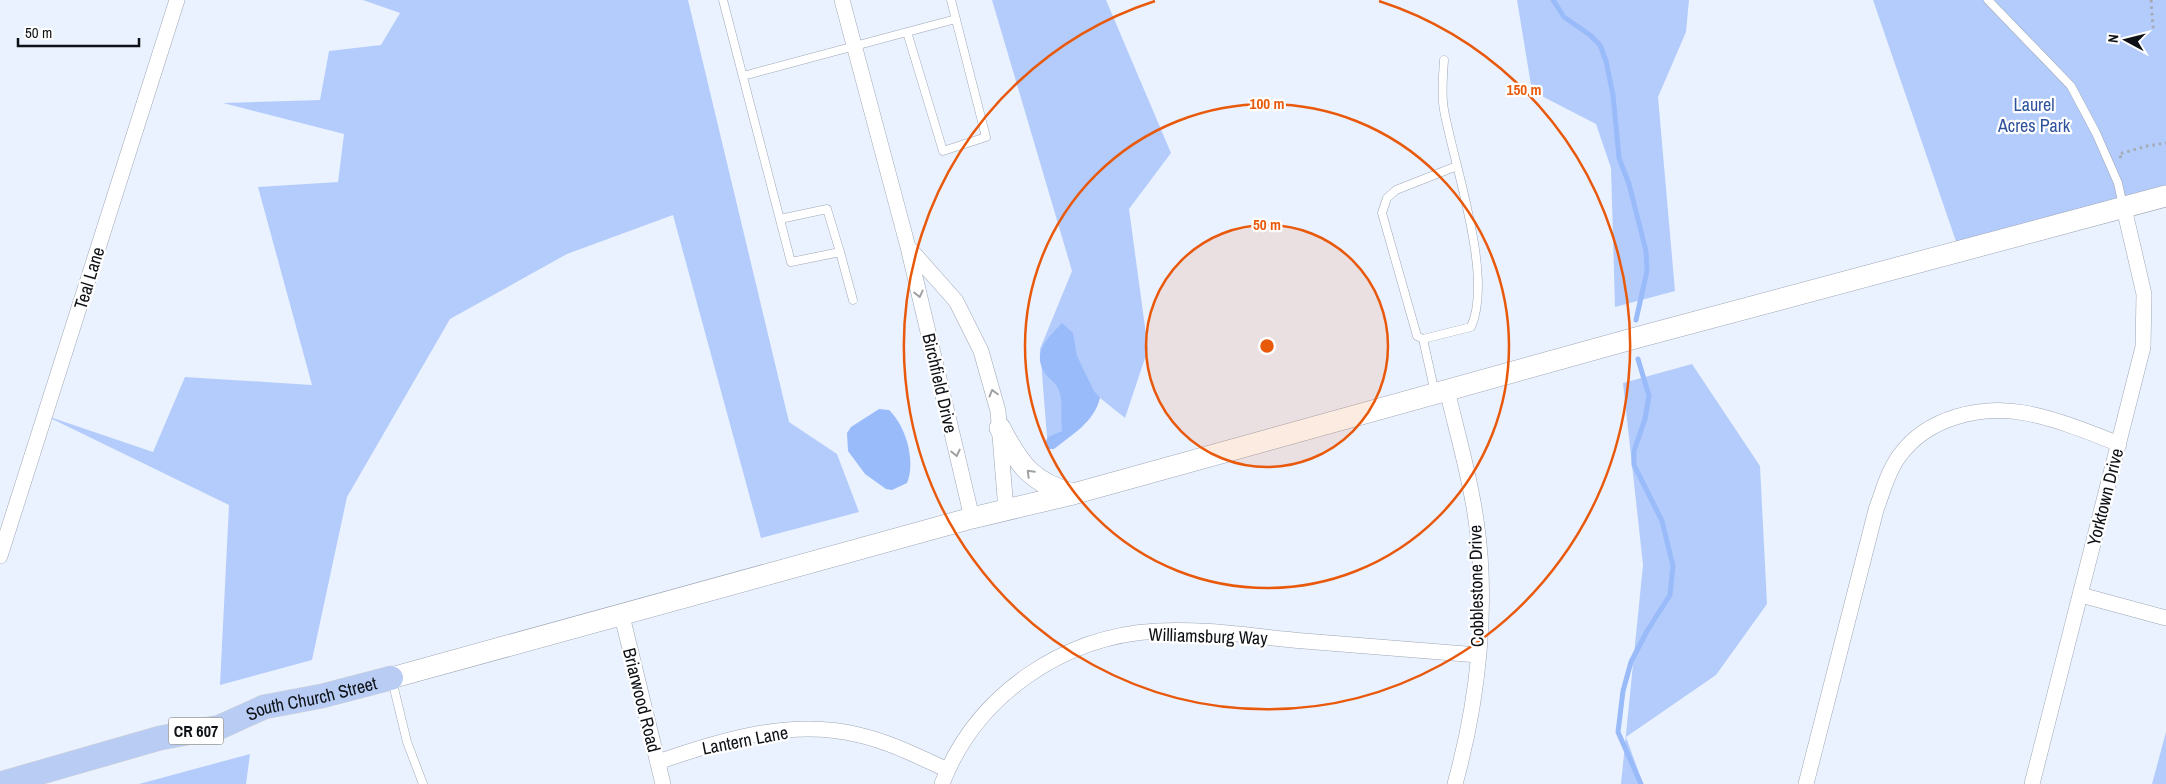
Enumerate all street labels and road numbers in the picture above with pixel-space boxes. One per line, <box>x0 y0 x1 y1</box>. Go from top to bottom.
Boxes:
street label: Teal Lane <box>68 244 110 312</box>
street label: Birchfield Drive <box>916 331 964 435</box>
street label: Yorktown Drive <box>2081 446 2129 548</box>
street label: Cobblestone Drive <box>1462 525 1490 647</box>
street label: Williamsburg Way <box>1148 621 1269 651</box>
street label: Briarwood Road <box>617 645 667 755</box>
street label: South Church Street <box>242 670 379 726</box>
road number: CR 607 <box>168 718 224 744</box>
street label: Lantern Lane <box>700 719 790 761</box>

